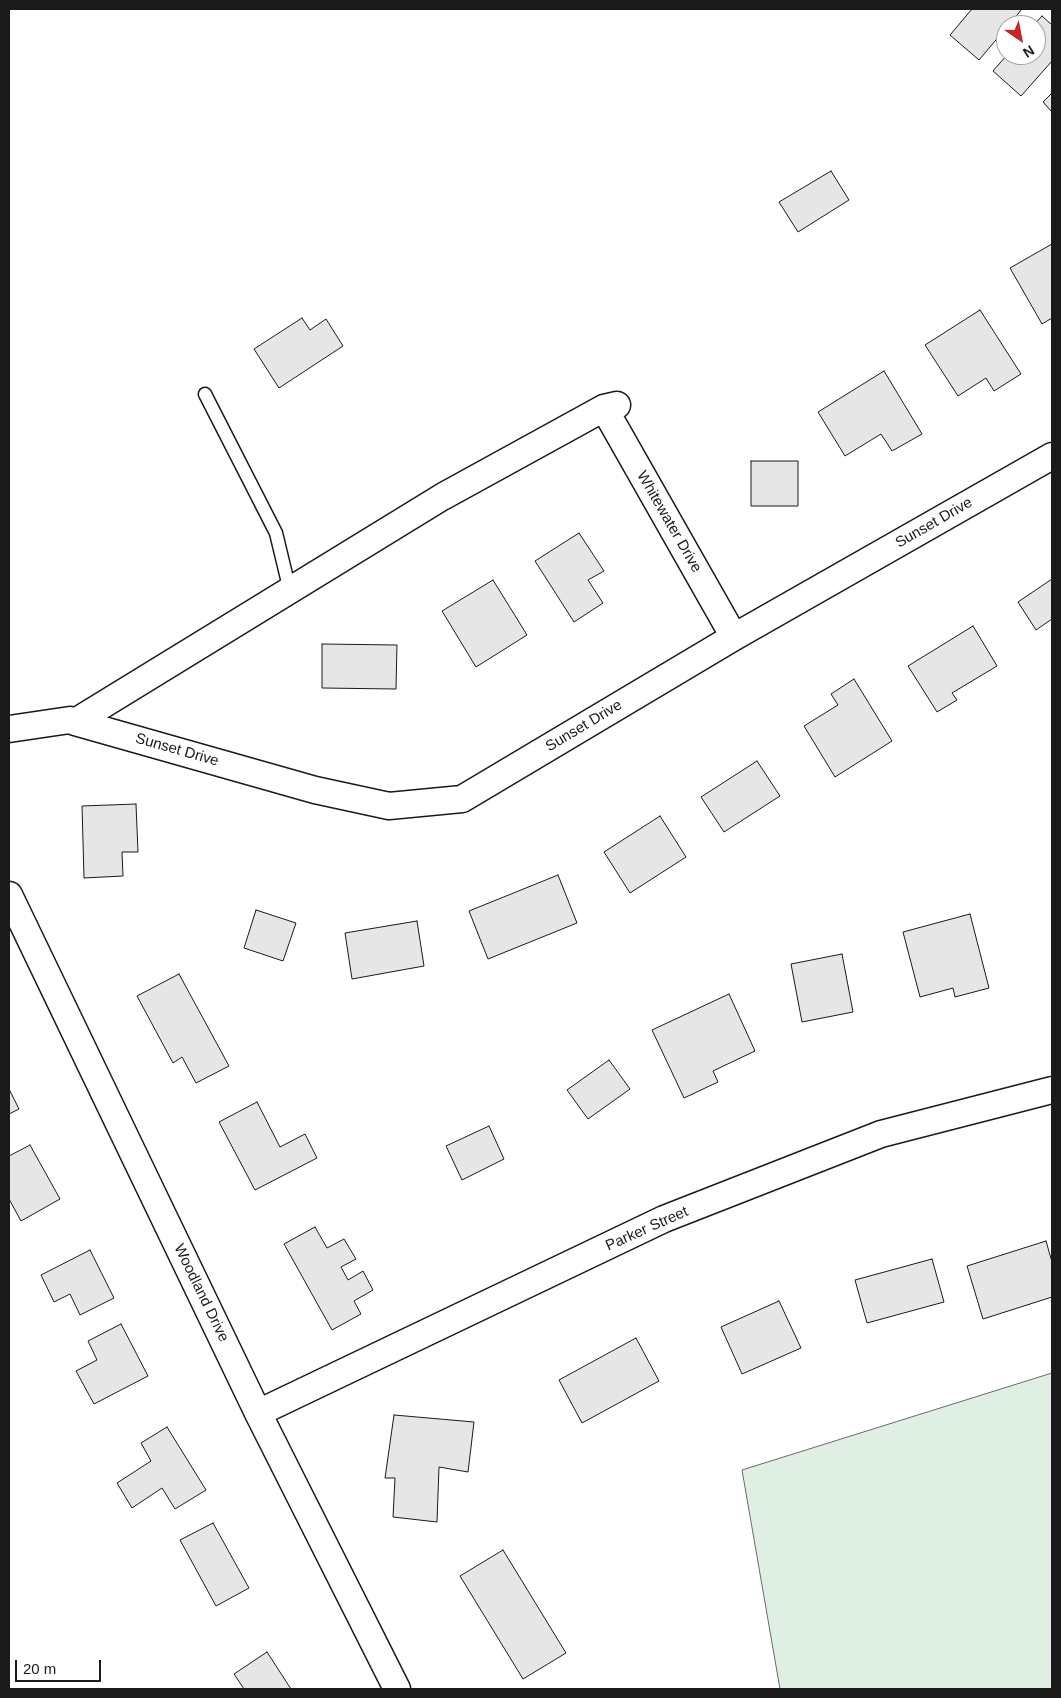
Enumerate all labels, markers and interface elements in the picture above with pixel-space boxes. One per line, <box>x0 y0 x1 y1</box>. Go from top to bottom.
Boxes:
north arrow <box>996 15 1046 65</box>
text: N <box>1020 42 1037 61</box>
street label: Whitewater Drive <box>633 468 705 576</box>
street label: Sunset Drive <box>892 494 976 552</box>
street label: Sunset Drive <box>543 696 625 756</box>
street label: Sunset Drive <box>133 730 221 770</box>
street label: Parker Street <box>603 1203 691 1255</box>
street label: Woodland Drive <box>170 1241 232 1345</box>
scale bar <box>18 1650 104 1682</box>
text: 20 m <box>23 1660 56 1677</box>

